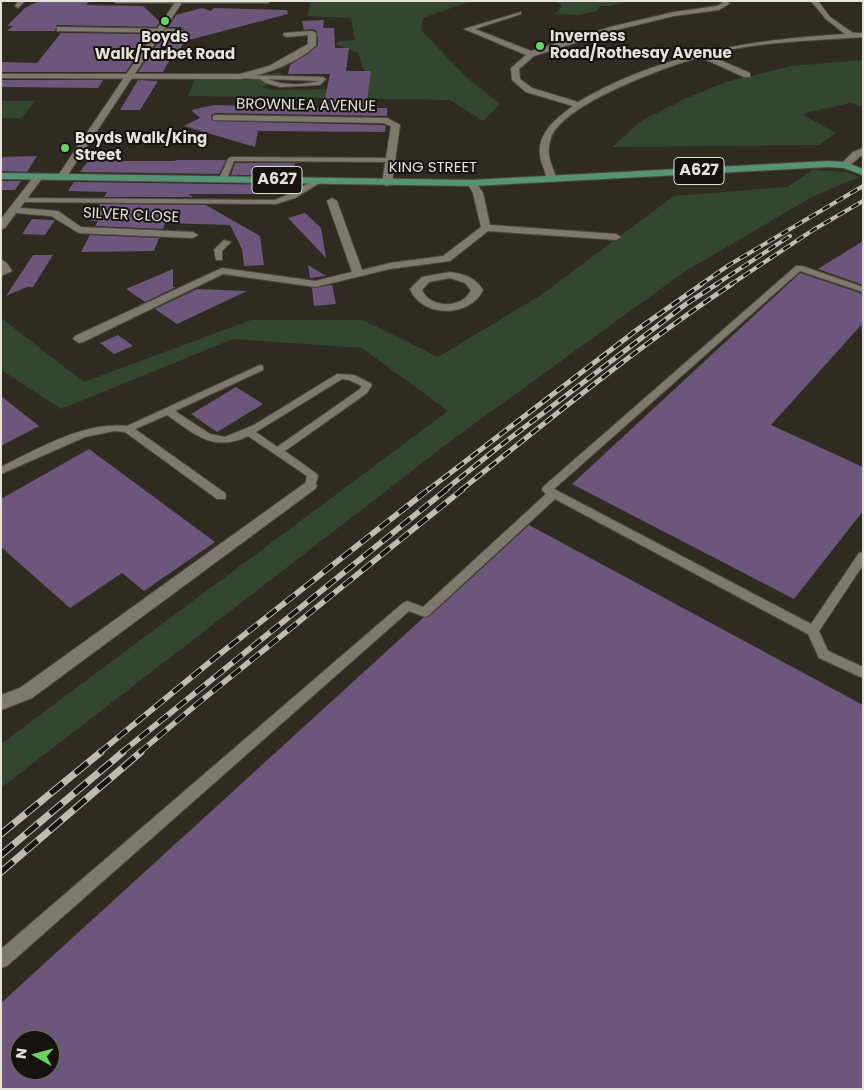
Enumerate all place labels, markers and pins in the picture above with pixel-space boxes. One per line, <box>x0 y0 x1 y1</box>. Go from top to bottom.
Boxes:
marker: Boyds Walk/Tarbet Road <box>159 15 171 27</box>
place label: Inverness Road/Rothesay Avenue <box>550 28 732 63</box>
place label: Boyds Walk/Tarbet Road <box>95 29 235 64</box>
marker: Inverness Road/Rothesay Avenue <box>534 40 546 52</box>
place label: Boyds Walk/King Street <box>75 130 207 165</box>
marker: Boyds Walk/King Street <box>59 142 71 154</box>

